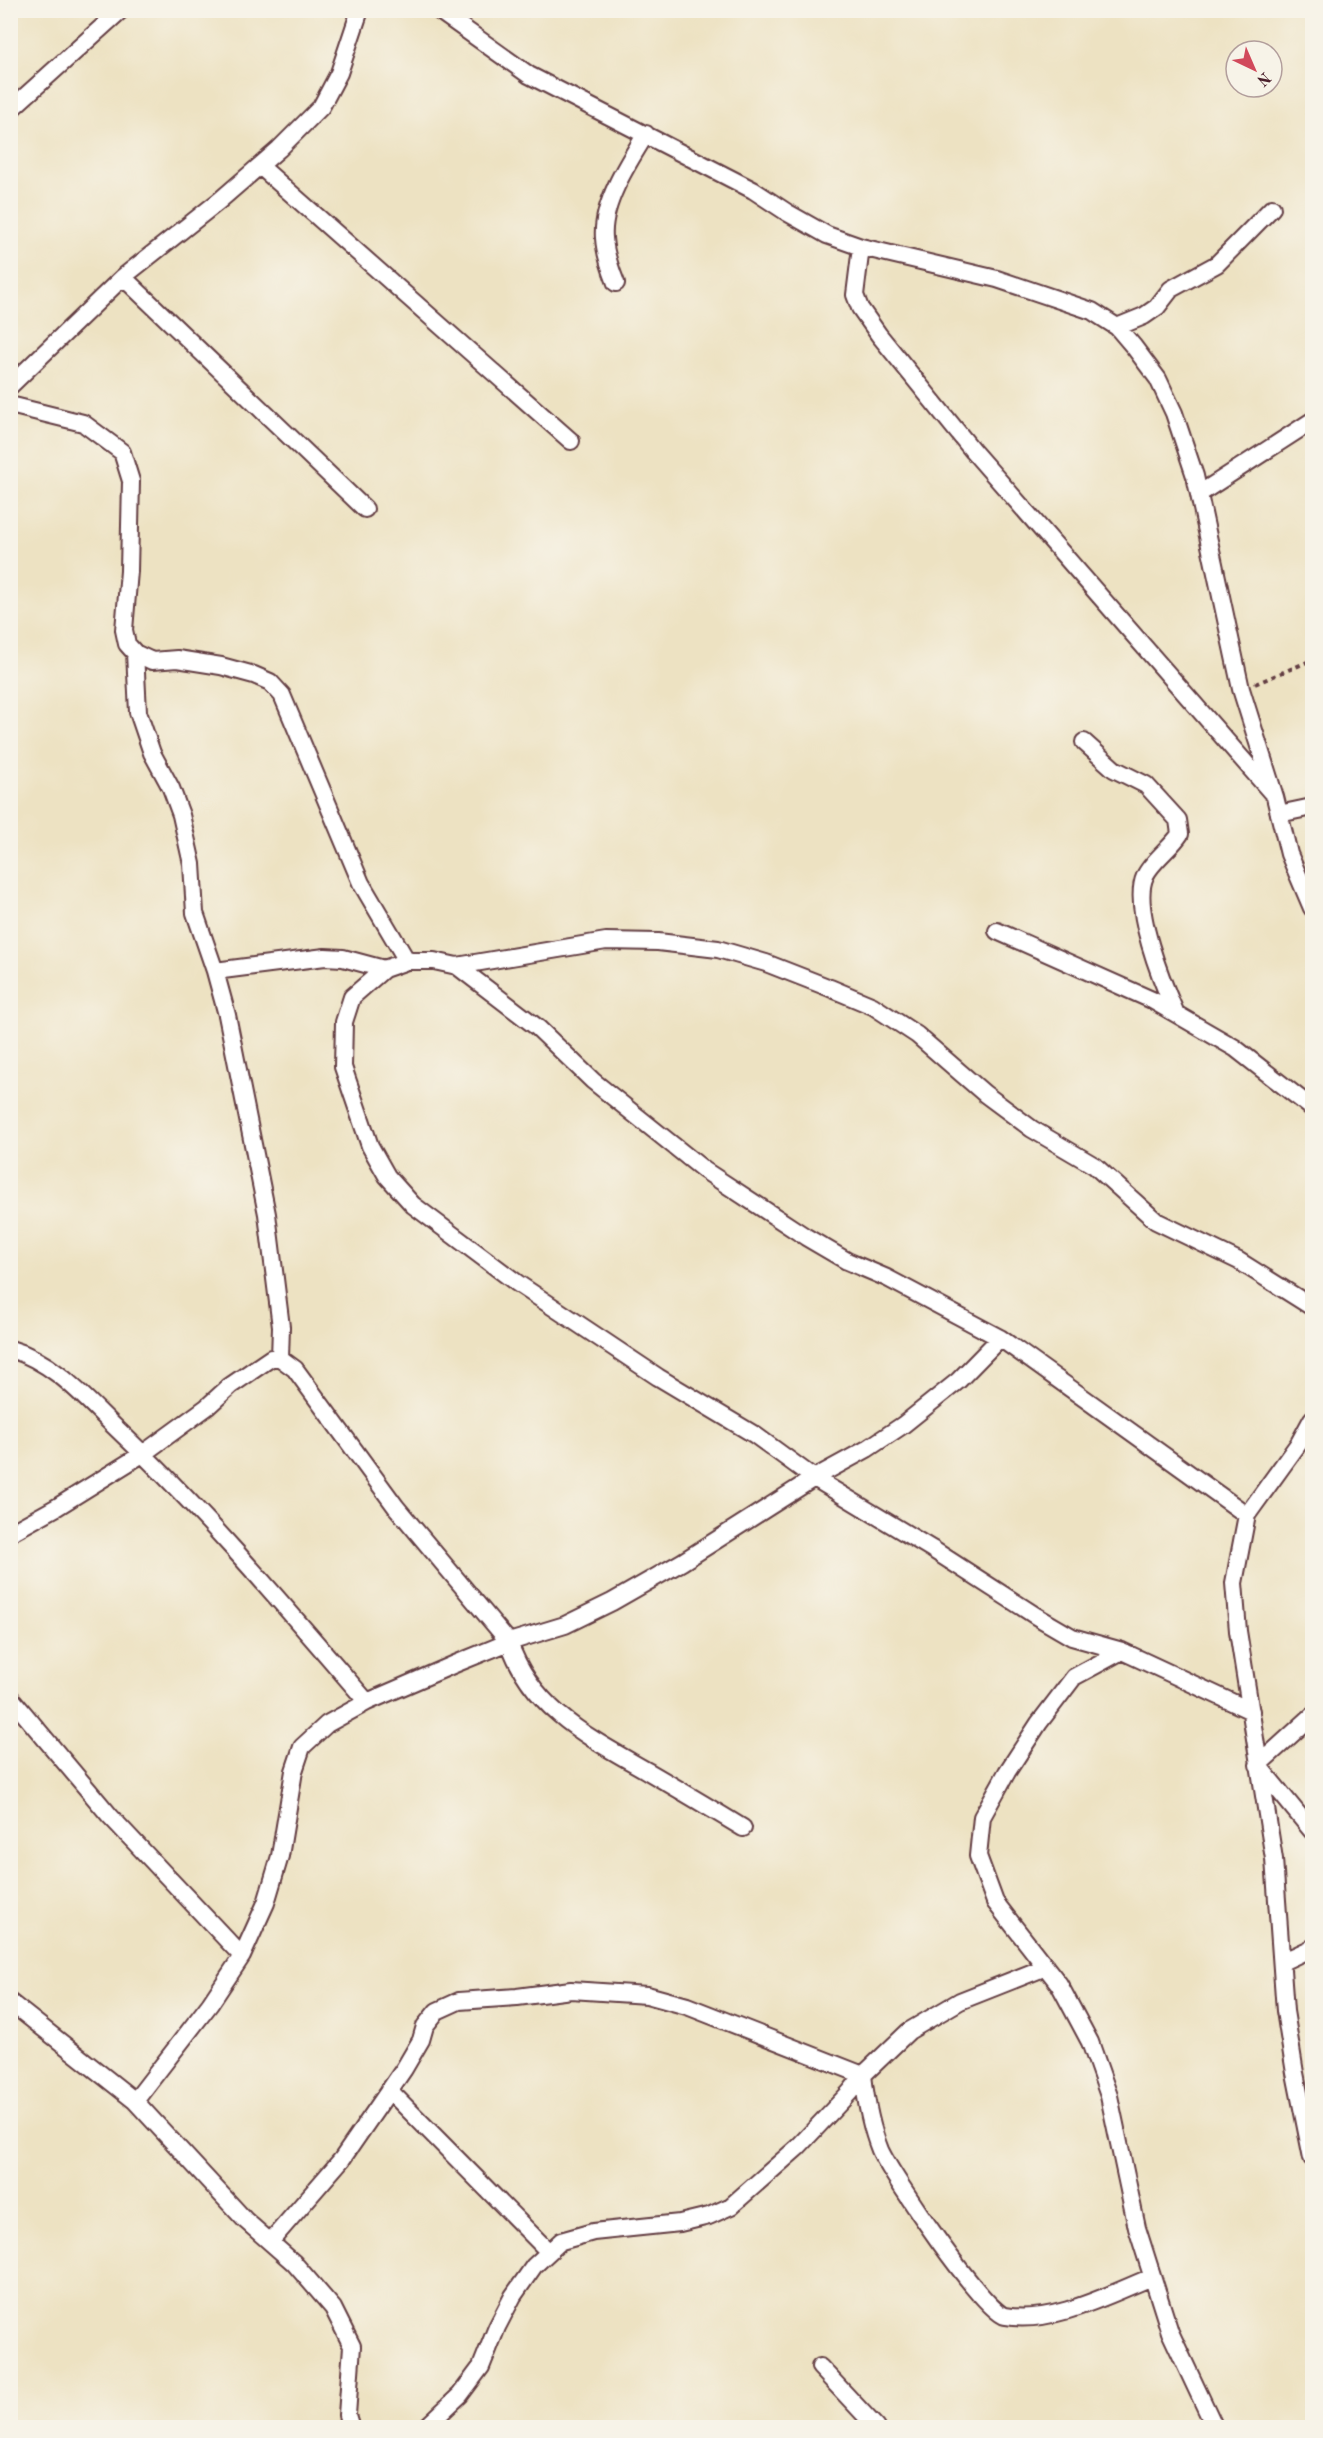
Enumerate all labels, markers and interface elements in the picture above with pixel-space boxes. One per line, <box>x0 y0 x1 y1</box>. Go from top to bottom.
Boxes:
north arrow <box>1224 39 1284 99</box>
text: N <box>1253 68 1273 89</box>

